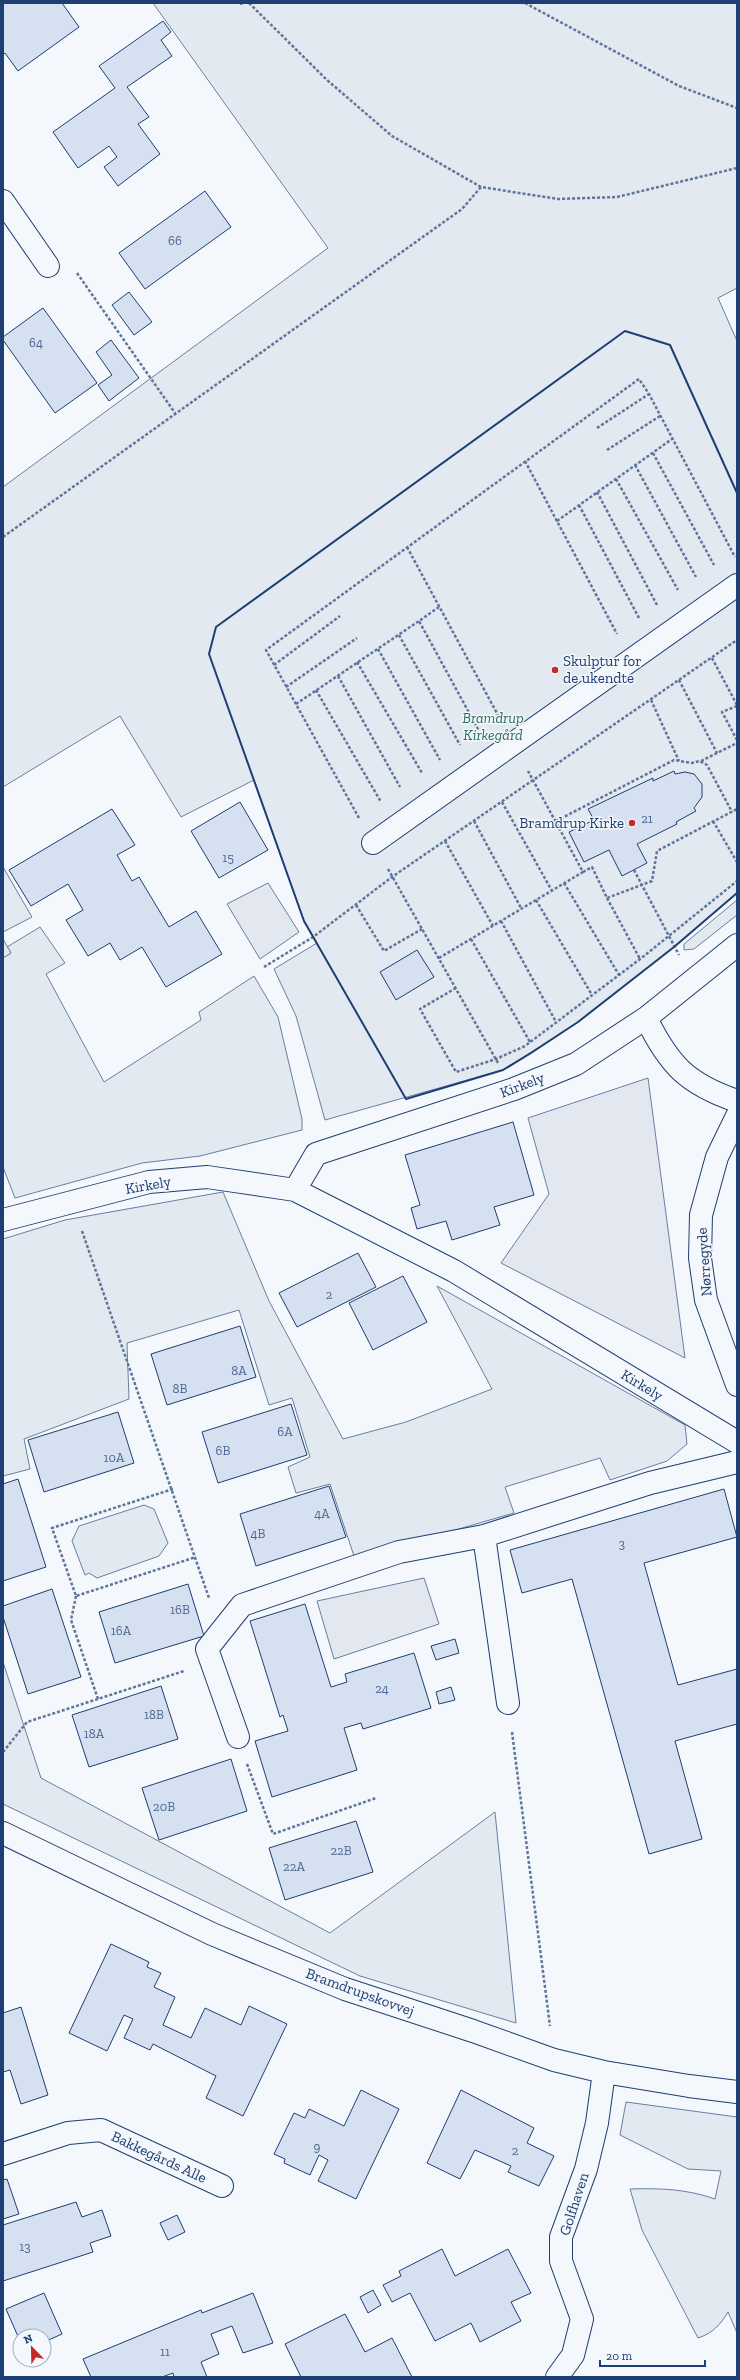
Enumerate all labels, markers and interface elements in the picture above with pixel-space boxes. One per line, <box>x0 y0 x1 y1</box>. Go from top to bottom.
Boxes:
house number: 66 <box>168 233 182 248</box>
house number: 64 <box>29 335 43 350</box>
place label: Skulptur for de ukendte <box>563 652 642 687</box>
marker: Skulptur for de ukendte <box>550 665 560 675</box>
park label: Bramdrup Kirkegård <box>462 709 524 744</box>
house number: 21 <box>641 811 653 826</box>
place label: Bramdrup Kirke <box>519 814 624 832</box>
marker: Bramdrup Kirke <box>627 818 637 828</box>
house number: 15 <box>222 850 234 865</box>
street label: Kirkely <box>497 1068 547 1102</box>
street label: Kirkely <box>124 1172 173 1198</box>
street label: Nørregyde <box>693 1227 715 1297</box>
house number: 2 <box>326 1287 333 1302</box>
house number: 8A <box>231 1363 247 1378</box>
street label: Kirkely <box>618 1365 667 1405</box>
house number: 8B <box>173 1381 188 1396</box>
house number: 6A <box>277 1424 293 1439</box>
house number: 6B <box>216 1443 231 1458</box>
house number: 10A <box>104 1450 125 1465</box>
house number: 4A <box>314 1506 330 1521</box>
house number: 4B <box>251 1526 266 1541</box>
house number: 3 <box>619 1536 625 1551</box>
house number: 16B <box>170 1602 190 1617</box>
house number: 16A <box>111 1623 132 1638</box>
house number: 24 <box>375 1681 389 1696</box>
house number: 18B <box>144 1707 164 1722</box>
house number: 18A <box>84 1726 105 1741</box>
house number: 20B <box>153 1799 175 1814</box>
house number: 22B <box>330 1843 352 1858</box>
house number: 22A <box>283 1859 305 1874</box>
street label: Bramdrupskovvej <box>303 1964 417 2020</box>
street label: Bakkegårds Alle <box>109 2127 209 2187</box>
house number: 9 <box>314 2139 321 2154</box>
house number: 2 <box>512 2143 519 2158</box>
street label: Golfhaven <box>555 2170 593 2238</box>
house number: 13 <box>19 2239 31 2254</box>
north arrow <box>12 2328 52 2368</box>
text: N <box>22 2331 35 2347</box>
scale bar <box>600 2342 705 2368</box>
house number: 11 <box>160 2344 170 2359</box>
text: 20 m <box>606 2349 633 2363</box>

